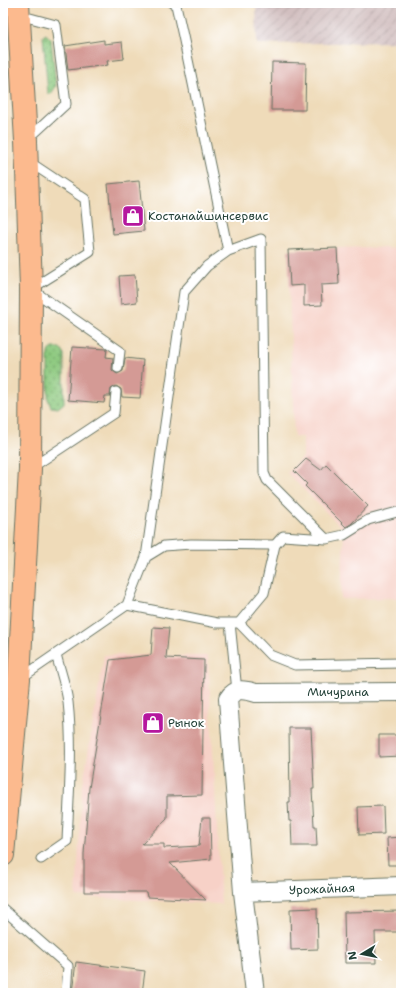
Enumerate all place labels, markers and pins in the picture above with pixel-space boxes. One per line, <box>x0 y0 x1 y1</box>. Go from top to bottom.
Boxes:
shop icon: Костанайшинсервис <box>120 203 146 229</box>
place label: Костанайшинсервис <box>148 208 268 224</box>
shop icon: Рынок <box>140 710 166 736</box>
place label: Рынок <box>168 715 205 731</box>

